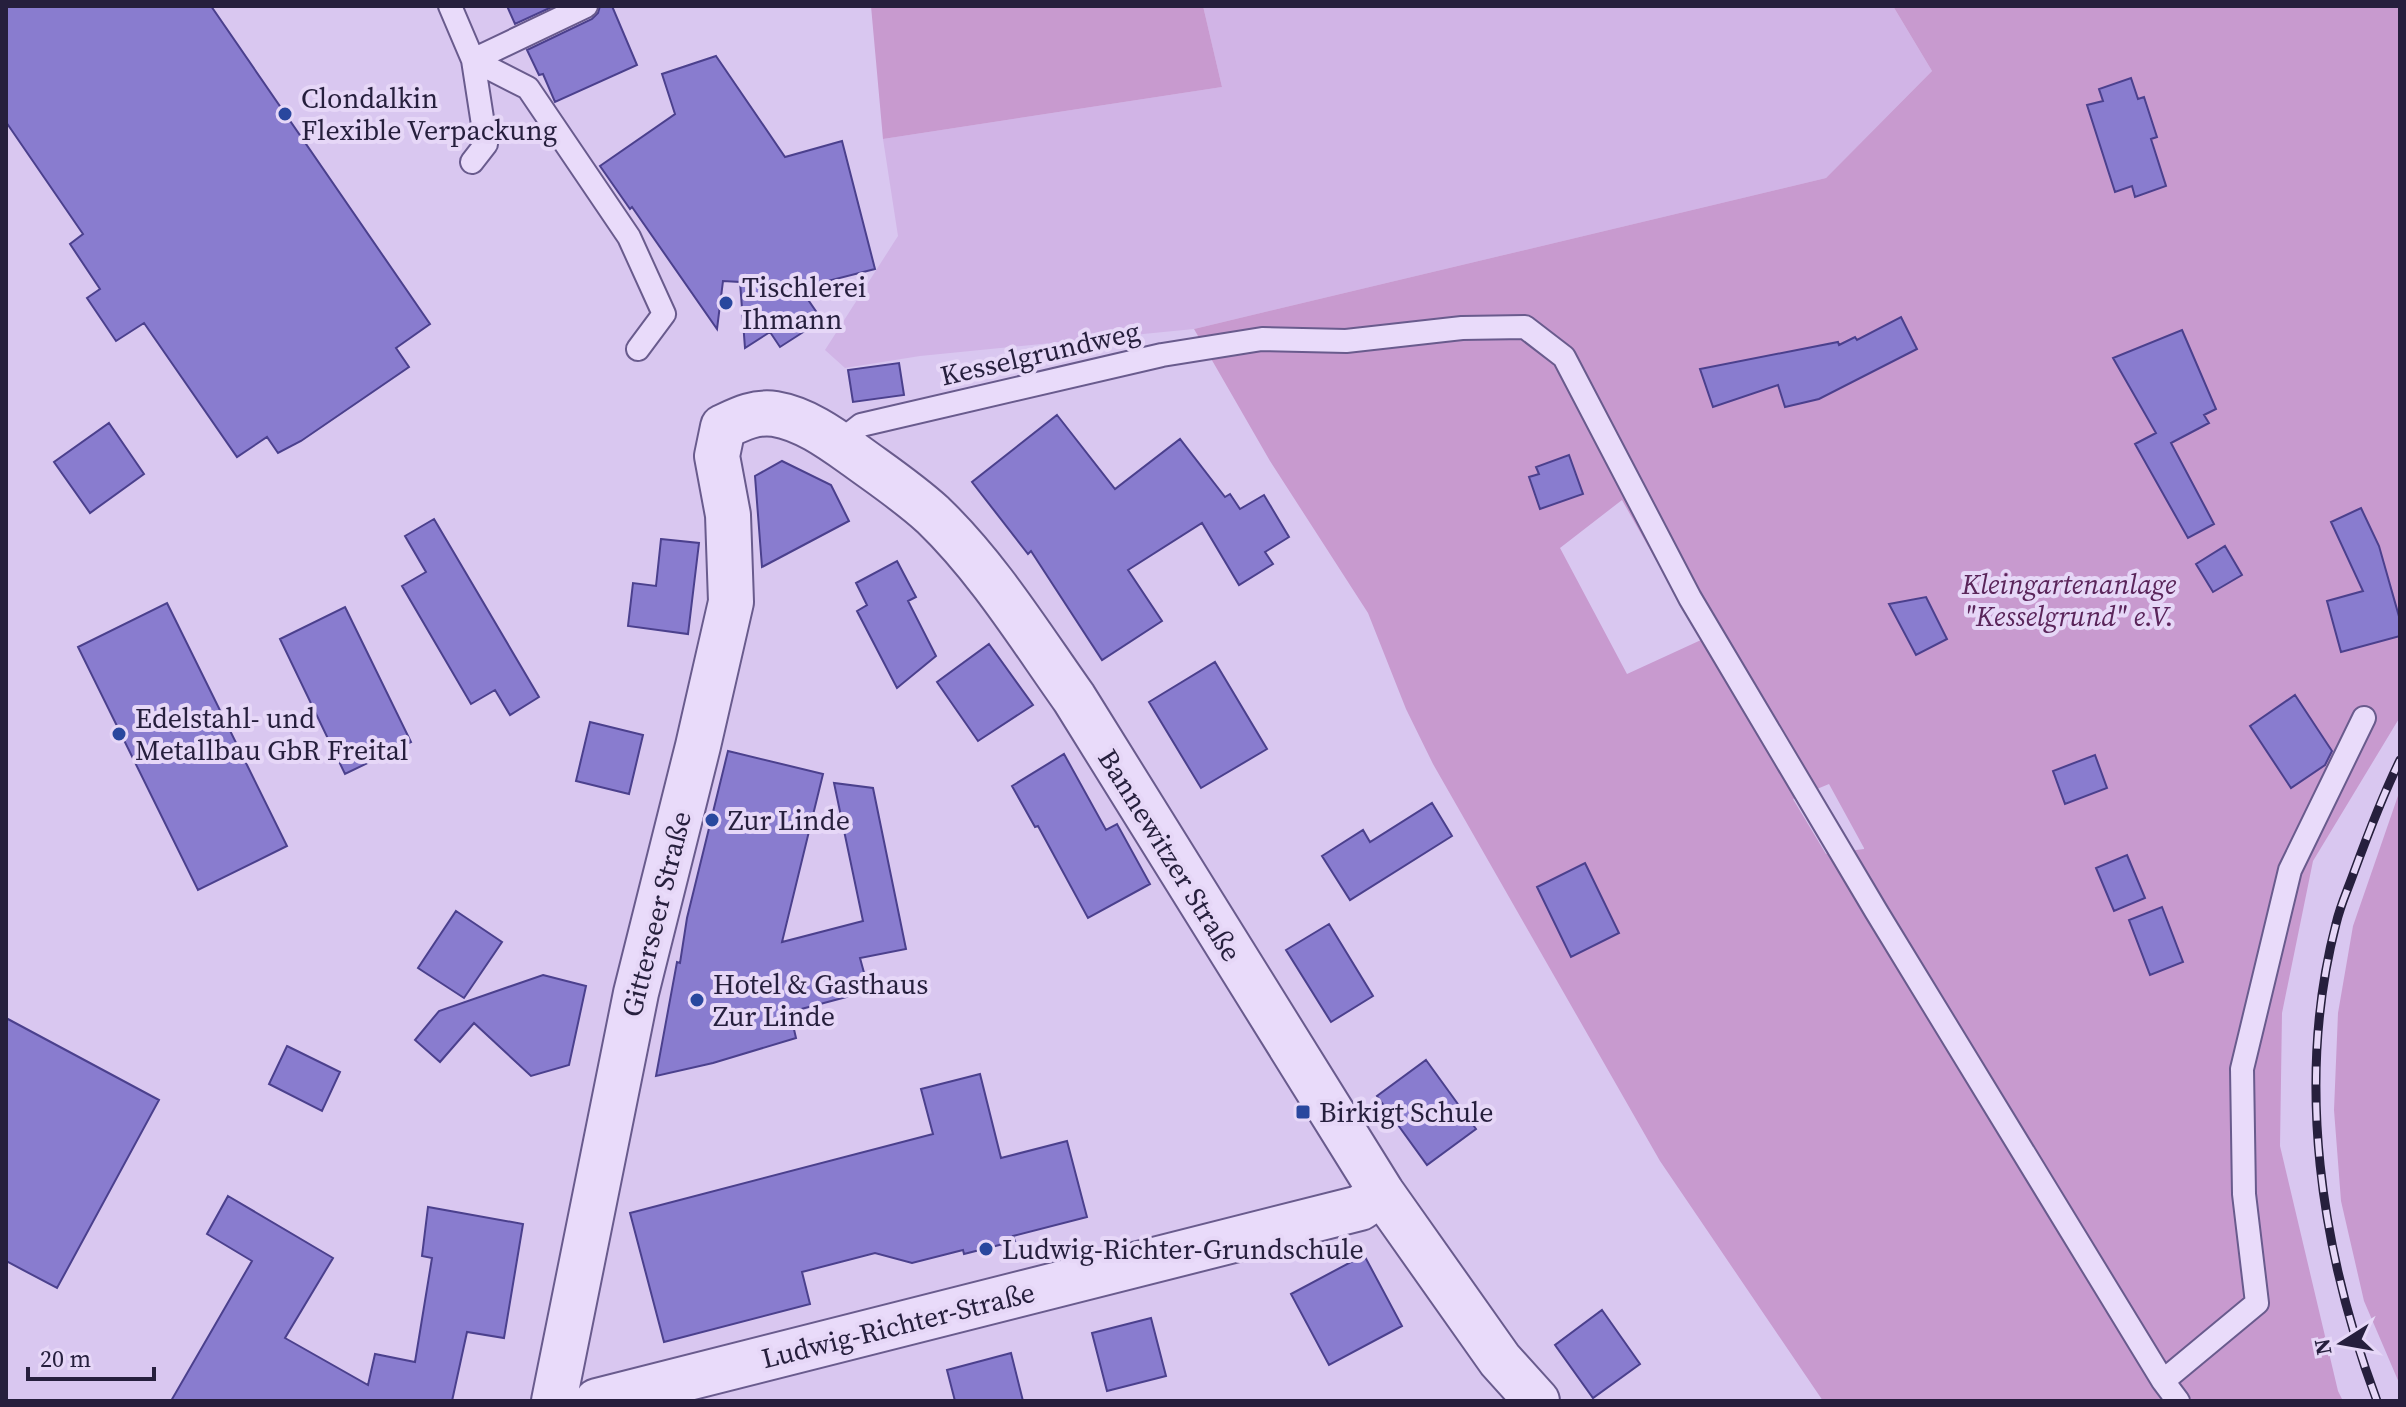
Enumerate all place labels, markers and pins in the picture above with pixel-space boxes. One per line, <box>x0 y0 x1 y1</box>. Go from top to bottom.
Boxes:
place label: Clondalkin Flexible Verpackung <box>301 79 557 149</box>
marker: Clondalkin Flexible Verpackung <box>276 105 294 123</box>
place label: Tischlerei Ihmann <box>742 268 866 338</box>
marker: Tischlerei Ihmann <box>717 294 735 312</box>
place label: Edelstahl- und Metallbau GbR Freital <box>135 699 408 769</box>
marker: Edelstahl- und Metallbau GbR Freital <box>110 725 128 743</box>
place label: Zur Linde <box>728 801 850 839</box>
marker: Zur Linde <box>703 811 721 829</box>
place label: Hotel & Gasthaus Zur Linde <box>713 965 928 1035</box>
marker: Hotel & Gasthaus Zur Linde <box>688 991 706 1009</box>
place label: Birkigt Schule <box>1319 1093 1494 1131</box>
marker: Birkigt Schule <box>1294 1103 1312 1121</box>
place label: Ludwig-Richter-Grundschule <box>1002 1230 1364 1268</box>
marker: Ludwig-Richter-Grundschule <box>977 1240 995 1258</box>

